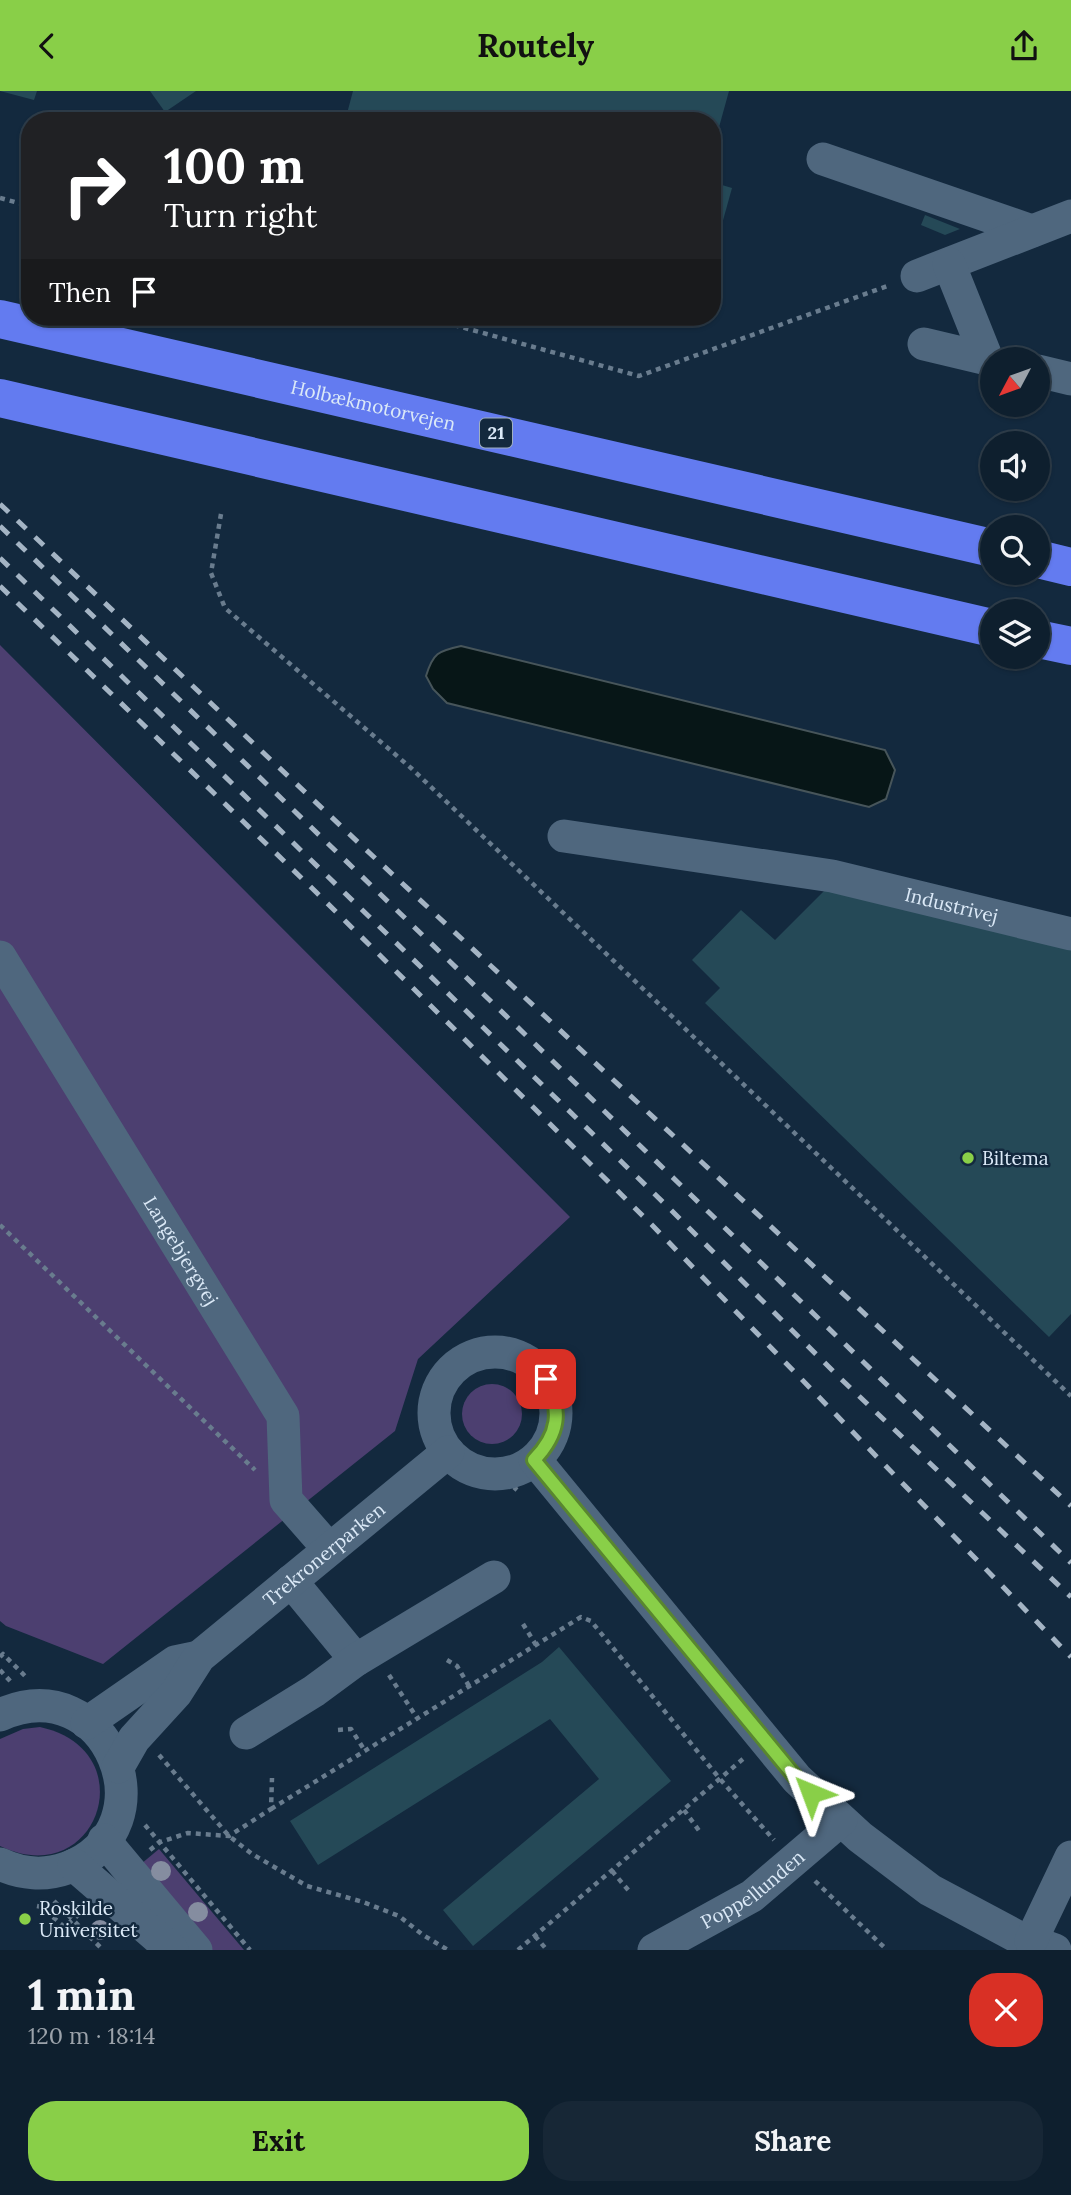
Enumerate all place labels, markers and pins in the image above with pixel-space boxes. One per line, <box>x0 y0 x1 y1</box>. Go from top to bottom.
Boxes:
place label: Biltema <box>982 1146 1049 1170</box>
marker: Biltema <box>960 1150 976 1166</box>
pin <box>516 1349 576 1409</box>
place label: Roskilde Universitet <box>39 1896 138 1942</box>
marker: Roskilde Universitet <box>17 1911 33 1927</box>

